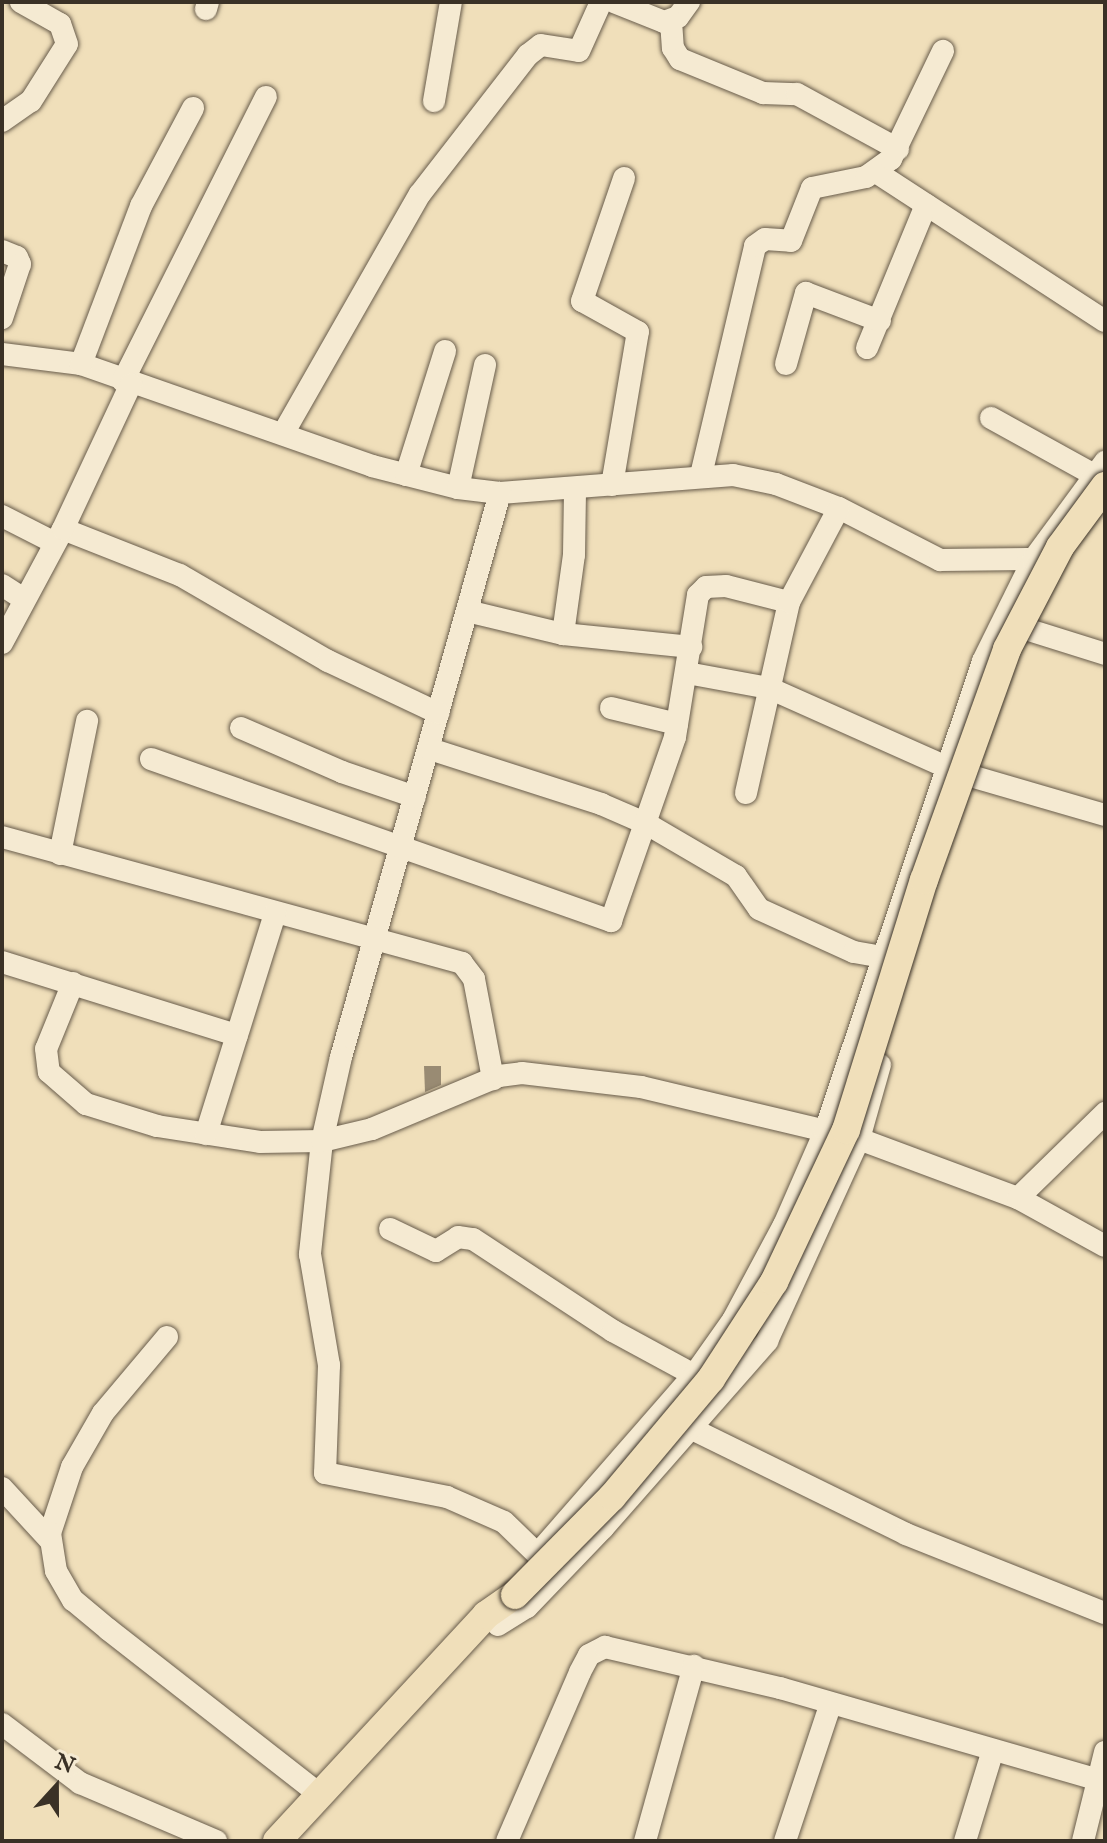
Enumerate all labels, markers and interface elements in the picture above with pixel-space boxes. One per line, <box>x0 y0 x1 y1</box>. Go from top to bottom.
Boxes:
north arrow <box>16 1747 96 1827</box>
text: N <box>51 1748 79 1781</box>

